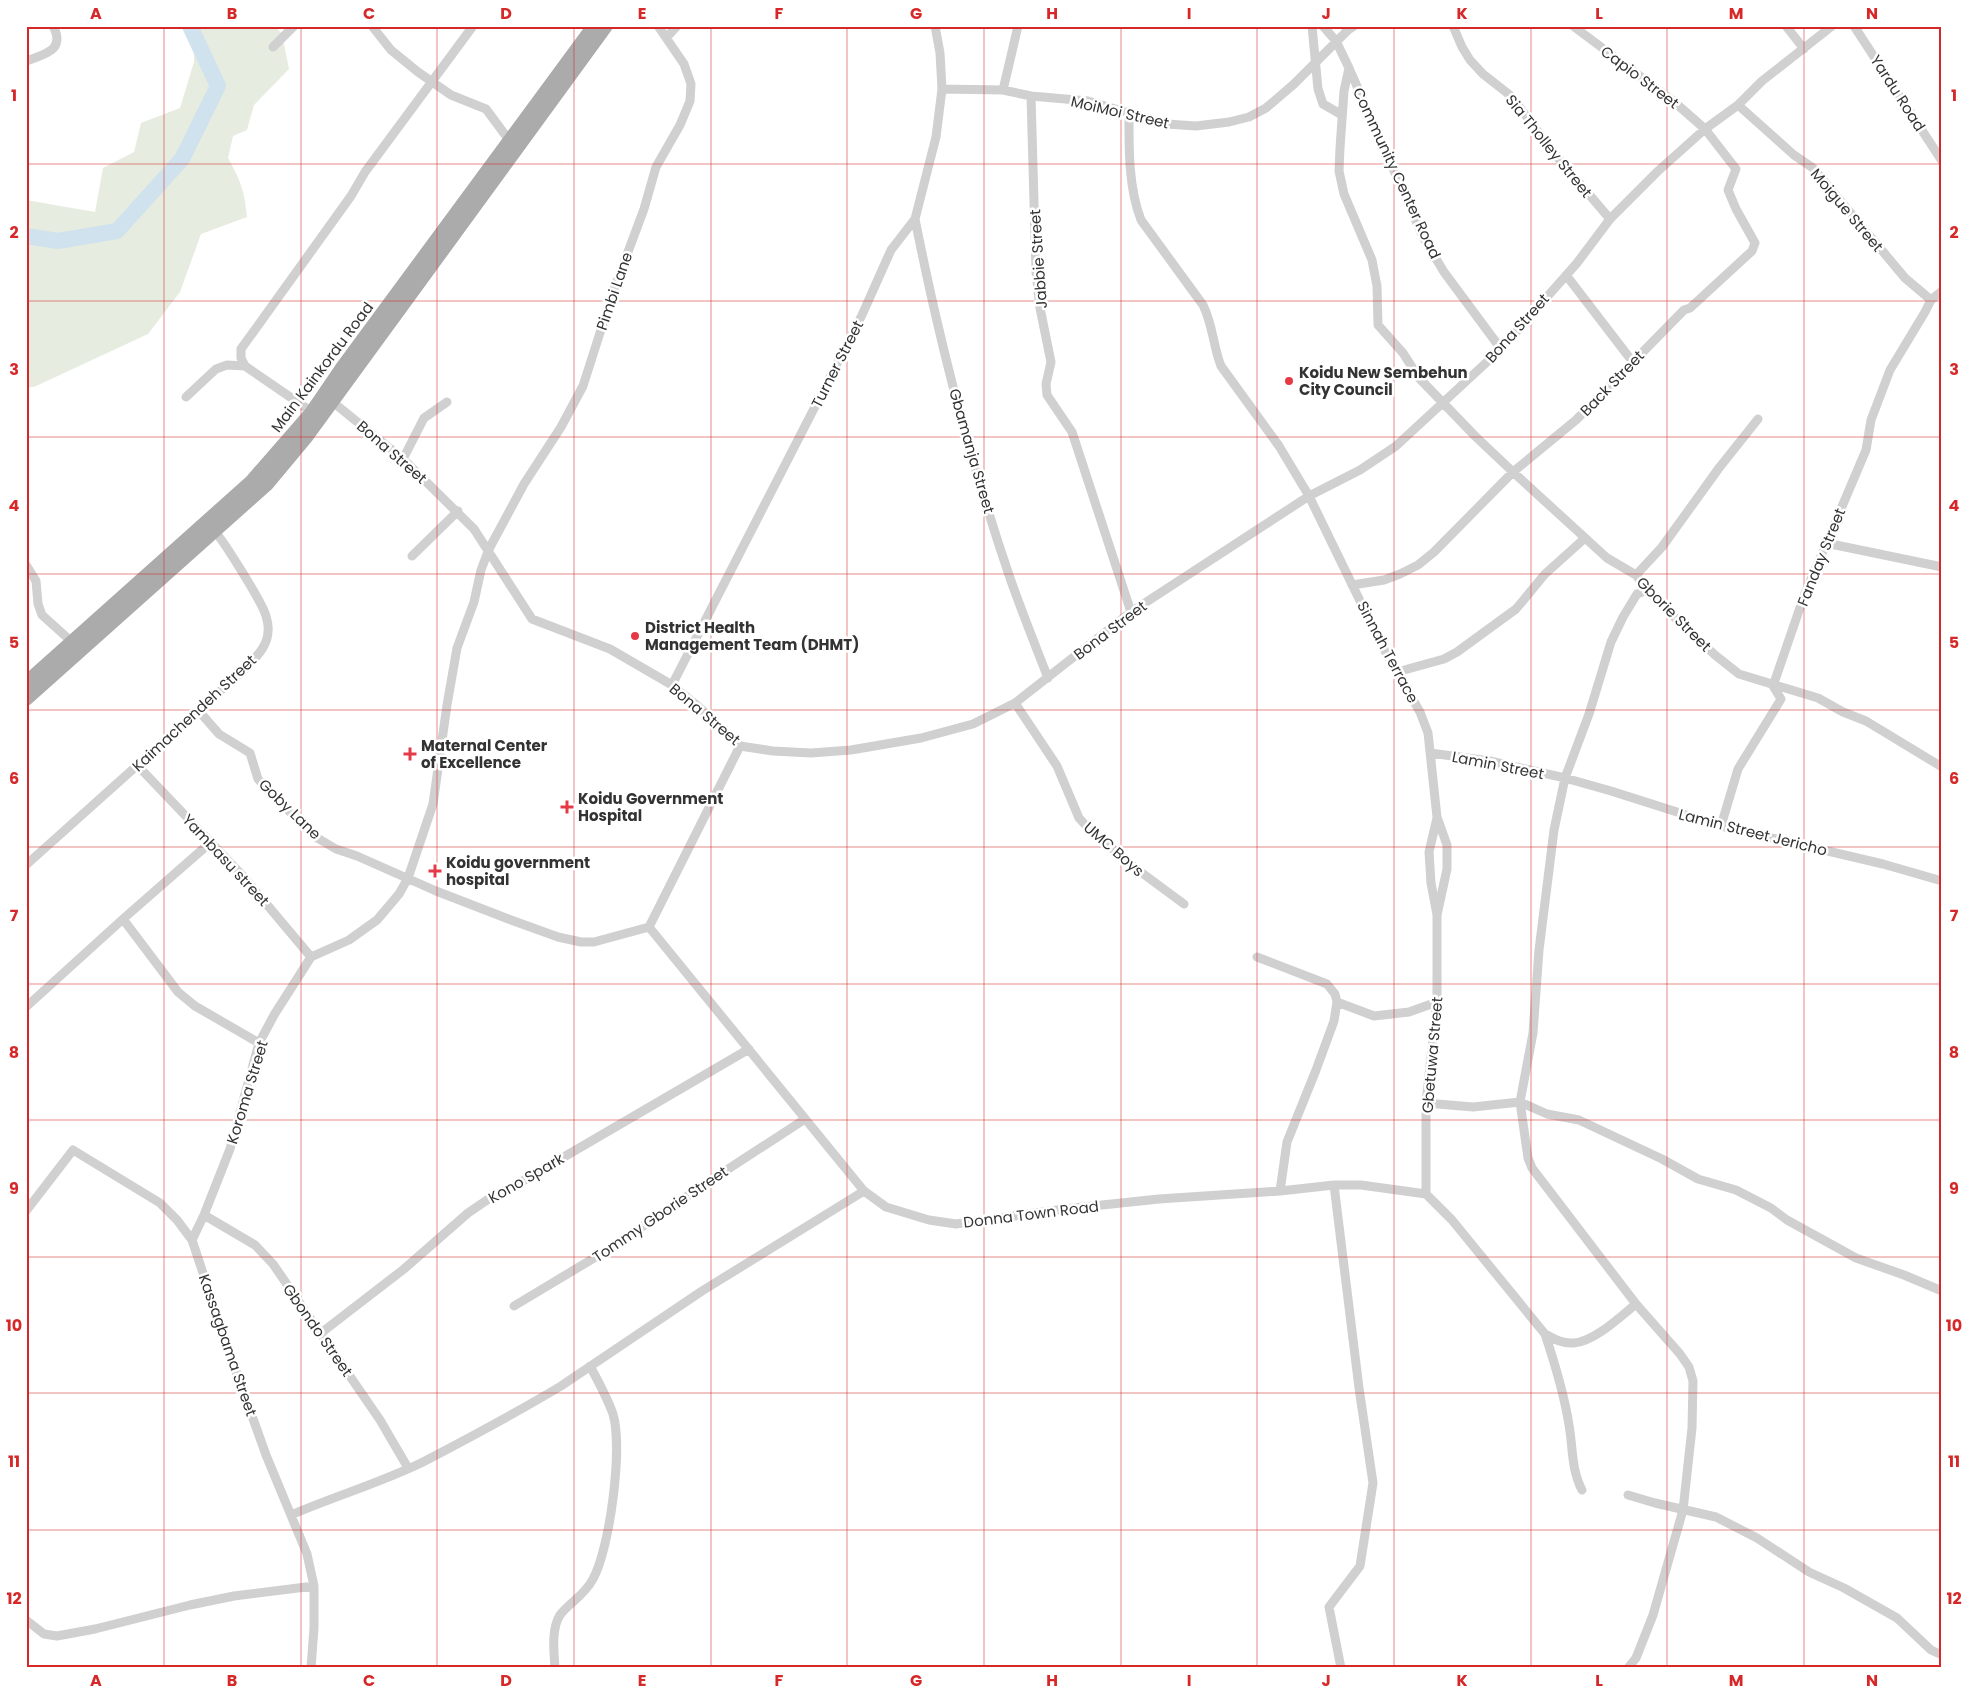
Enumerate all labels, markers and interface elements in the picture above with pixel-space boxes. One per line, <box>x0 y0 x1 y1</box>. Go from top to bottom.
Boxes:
text: A <box>90 2 102 25</box>
text: B <box>227 2 237 25</box>
text: C <box>363 2 375 25</box>
text: D <box>500 2 512 25</box>
text: E <box>638 2 646 25</box>
text: F <box>775 2 784 25</box>
text: G <box>910 2 922 25</box>
text: H <box>1046 2 1058 25</box>
text: I <box>1187 2 1191 25</box>
text: J <box>1321 2 1331 25</box>
text: K <box>1456 2 1468 25</box>
text: L <box>1595 2 1603 25</box>
text: M <box>1729 2 1743 25</box>
text: N <box>1866 2 1878 25</box>
street label: Capio Street <box>1597 41 1683 113</box>
street label: Yardu Road <box>1865 51 1931 135</box>
text: 1 <box>11 84 17 107</box>
street label: Community Center Road <box>1348 84 1446 262</box>
text: 1 <box>1951 84 1957 107</box>
street label: MoiMoi Street <box>1069 90 1171 134</box>
street label: Sia Tholley Street <box>1501 90 1597 202</box>
street label: Moigue Street <box>1806 164 1888 256</box>
street label: Jabbie Street <box>1024 209 1052 309</box>
text: 2 <box>9 221 19 244</box>
text: 2 <box>1949 221 1959 244</box>
street label: Pimbi Lane <box>591 249 637 333</box>
street label: Bona Street <box>1480 289 1554 367</box>
street label: Main Kainkordu Road <box>266 297 378 437</box>
street label: Turner Street <box>806 317 868 411</box>
street label: Back Street <box>1575 345 1649 421</box>
text: 3 <box>9 358 19 381</box>
text: 3 <box>1949 358 1959 381</box>
place label: Koidu New Sembehun City Council <box>1299 362 1468 400</box>
marker: Koidu New Sembehun City Council <box>1283 375 1295 387</box>
street label: Gbamanja Street <box>944 386 1000 516</box>
street label: Bona Street <box>352 416 432 488</box>
text: 4 <box>9 494 20 517</box>
text: 4 <box>1949 494 1960 517</box>
street label: Fanday Street <box>1792 505 1850 609</box>
street label: Gborie Street <box>1632 572 1716 656</box>
street label: Bona Street <box>1069 596 1151 664</box>
street label: Sinnah Terrace <box>1352 597 1424 707</box>
place label: District Health Management Team (DHMT) <box>645 617 859 655</box>
marker: District Health Management Team (DHMT) <box>629 630 641 642</box>
text: 5 <box>9 631 19 654</box>
text: 5 <box>1949 631 1959 654</box>
street label: Kaimachendeh Street <box>127 650 261 776</box>
street label: Bona Street <box>665 678 745 750</box>
place label: Maternal Center of Excellence <box>421 735 548 773</box>
street label: Lamin Street <box>1450 746 1546 784</box>
marker: Maternal Center of Excellence <box>403 747 417 761</box>
text: 6 <box>9 767 19 790</box>
text: 6 <box>1949 767 1959 790</box>
street label: Goby Lane <box>254 774 326 844</box>
place label: Koidu Government Hospital <box>578 788 723 826</box>
marker: Koidu Government Hospital <box>560 800 574 814</box>
street label: Lamin Street Jericho <box>1677 803 1829 861</box>
street label: Yambasu street <box>178 809 274 911</box>
street label: UMC Boys <box>1079 817 1149 881</box>
place label: Koidu government hospital <box>446 852 590 890</box>
marker: Koidu government hospital <box>428 864 442 878</box>
text: 7 <box>10 904 19 927</box>
text: 7 <box>1950 904 1959 927</box>
street label: Gbetuwa Street <box>1416 996 1448 1114</box>
street label: Koroma Street <box>221 1038 273 1146</box>
text: 8 <box>9 1041 19 1064</box>
text: 8 <box>1949 1041 1959 1064</box>
street label: Kono Spark <box>484 1148 568 1208</box>
street label: Tommy Gborie Street <box>588 1161 732 1267</box>
text: 9 <box>9 1177 19 1200</box>
text: 9 <box>1949 1177 1959 1200</box>
street label: Donna Town Road <box>962 1195 1100 1233</box>
street label: Kassagbama Street <box>194 1271 262 1419</box>
street label: Gbondo Street <box>278 1279 358 1381</box>
text: 10 <box>6 1314 22 1337</box>
text: 10 <box>1946 1314 1962 1337</box>
text: 11 <box>8 1450 20 1473</box>
text: 11 <box>1948 1450 1960 1473</box>
text: 12 <box>6 1587 22 1610</box>
text: 12 <box>1946 1587 1962 1610</box>
text: A <box>90 1669 102 1692</box>
text: B <box>227 1669 237 1692</box>
text: C <box>363 1669 375 1692</box>
text: D <box>500 1669 512 1692</box>
text: E <box>638 1669 646 1692</box>
text: F <box>775 1669 784 1692</box>
text: G <box>910 1669 922 1692</box>
text: H <box>1046 1669 1058 1692</box>
text: I <box>1187 1669 1191 1692</box>
text: J <box>1321 1669 1331 1692</box>
text: K <box>1456 1669 1468 1692</box>
text: L <box>1595 1669 1603 1692</box>
text: M <box>1729 1669 1743 1692</box>
text: N <box>1866 1669 1878 1692</box>

